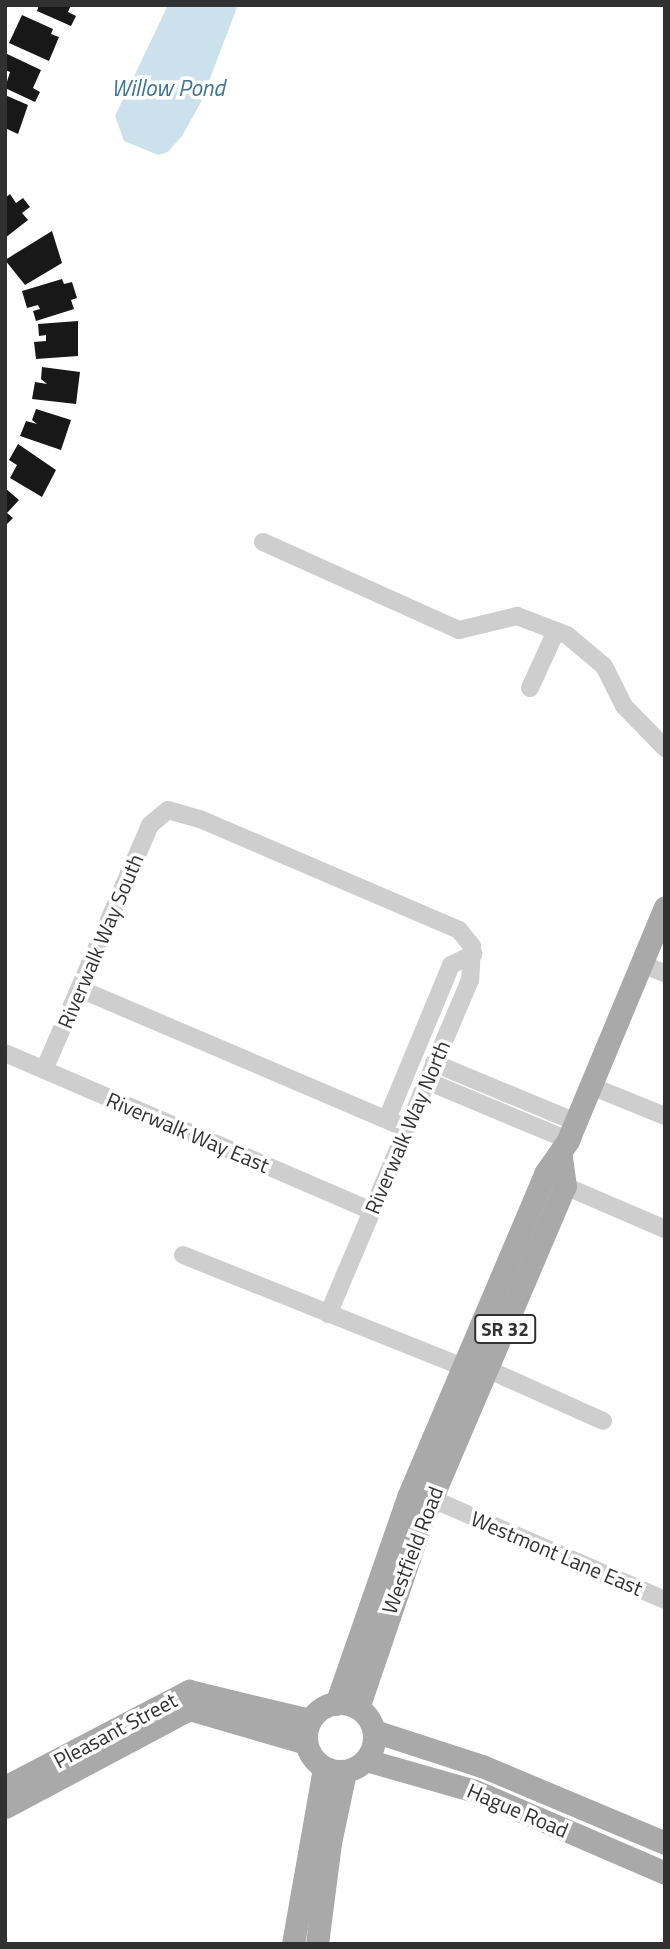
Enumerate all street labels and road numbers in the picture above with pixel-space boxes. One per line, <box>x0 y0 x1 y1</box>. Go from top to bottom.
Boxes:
street label: Riverwalk Way South <box>52 850 148 1032</box>
street label: Riverwalk Way North <box>359 1037 455 1217</box>
street label: Riverwalk Way East <box>103 1086 273 1178</box>
road number: SR 32 <box>474 1314 536 1344</box>
street label: Westfield Road <box>376 1483 448 1617</box>
street label: Westmont Lane East <box>467 1505 647 1601</box>
street label: Pleasant Street <box>49 1687 181 1773</box>
street label: Hague Road <box>464 1777 572 1843</box>

